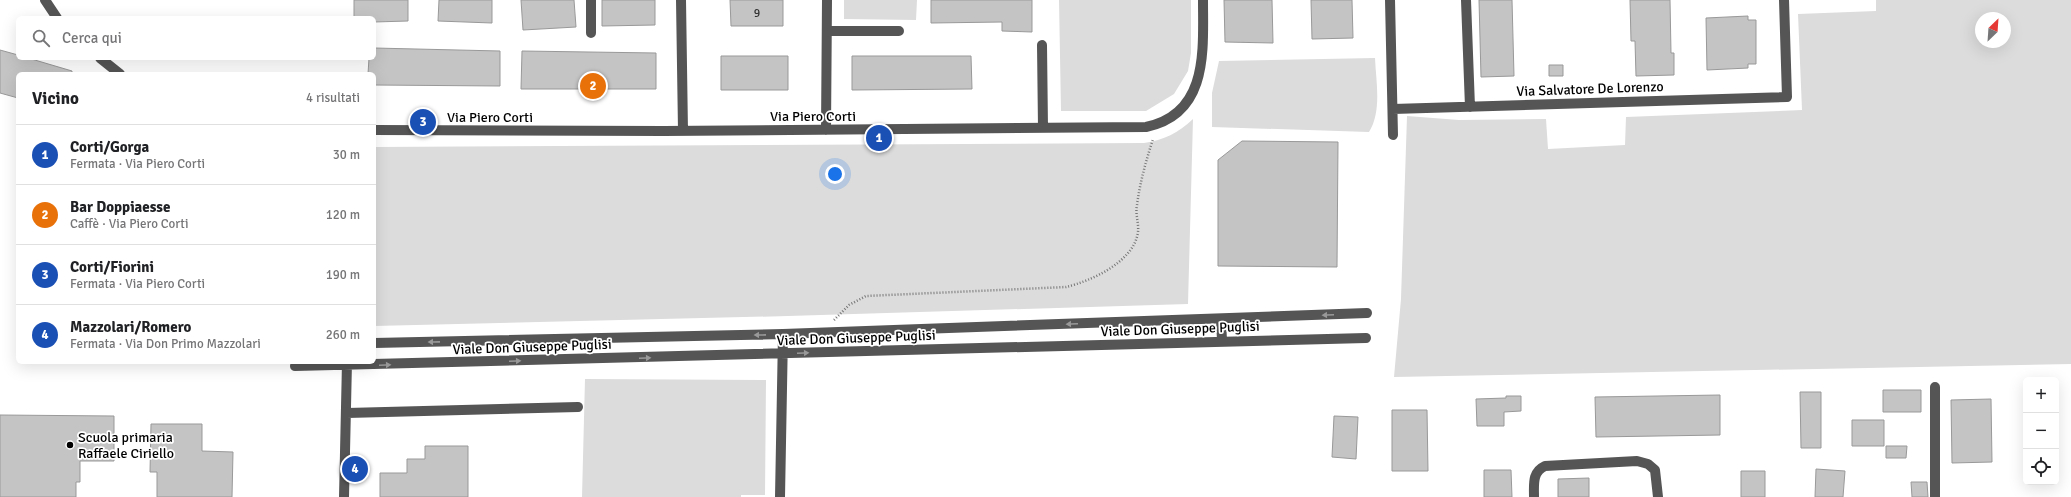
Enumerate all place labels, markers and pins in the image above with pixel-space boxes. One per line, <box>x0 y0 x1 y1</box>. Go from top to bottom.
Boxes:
pin: 2 <box>580 71 606 101</box>
pin: 3 <box>410 107 436 137</box>
pin: 1 <box>866 123 892 153</box>
place label: Scuola primaria Raffaele Ciriello <box>78 429 174 462</box>
marker: Scuola primaria Raffaele Ciriello <box>65 440 75 450</box>
pin: 4 <box>342 454 368 484</box>

